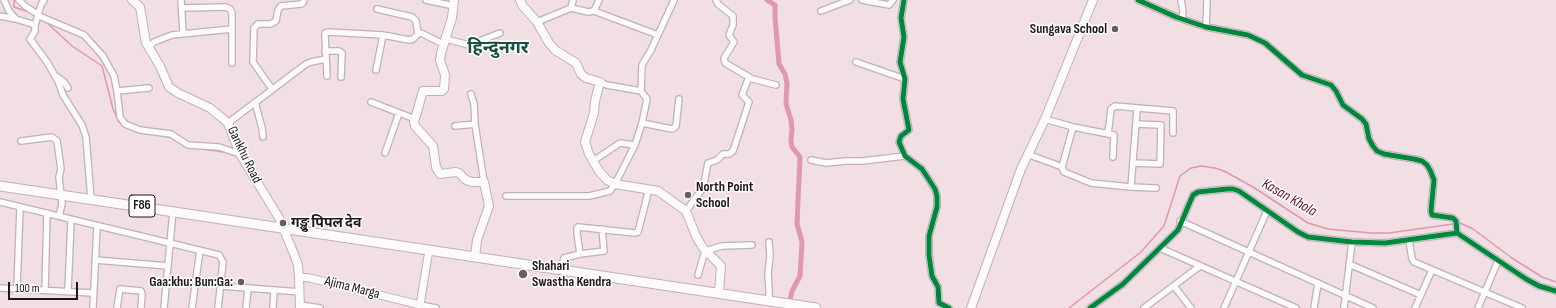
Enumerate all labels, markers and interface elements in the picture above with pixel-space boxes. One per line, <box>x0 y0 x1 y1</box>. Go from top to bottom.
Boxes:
place label: Sungava School <box>1030 21 1107 37</box>
marker: Sungava School <box>1110 24 1120 34</box>
district label: हिन्दुनगर <box>467 37 529 59</box>
street label: Gankhu Road <box>223 124 265 186</box>
water label: Kasan Khola <box>1258 175 1320 221</box>
place label: North Point School <box>696 179 753 212</box>
marker: North Point School <box>683 190 693 200</box>
road number: F86 <box>129 195 155 217</box>
place label: गङ्खु पिपल देव <box>291 215 361 231</box>
marker: गङ्खु पिपल देव <box>278 218 288 228</box>
place label: Shahari Swastha Kendra <box>532 258 611 290</box>
marker: Shahari Swastha Kendra <box>517 268 529 280</box>
street label: Ajima Marga <box>323 273 381 303</box>
scale bar <box>10 274 80 300</box>
place label: Gaa:khu: Bun:Ga: <box>149 274 233 290</box>
marker: Gaa:khu: Bun:Ga: <box>236 277 246 287</box>
text: 100 m <box>15 281 40 296</box>

